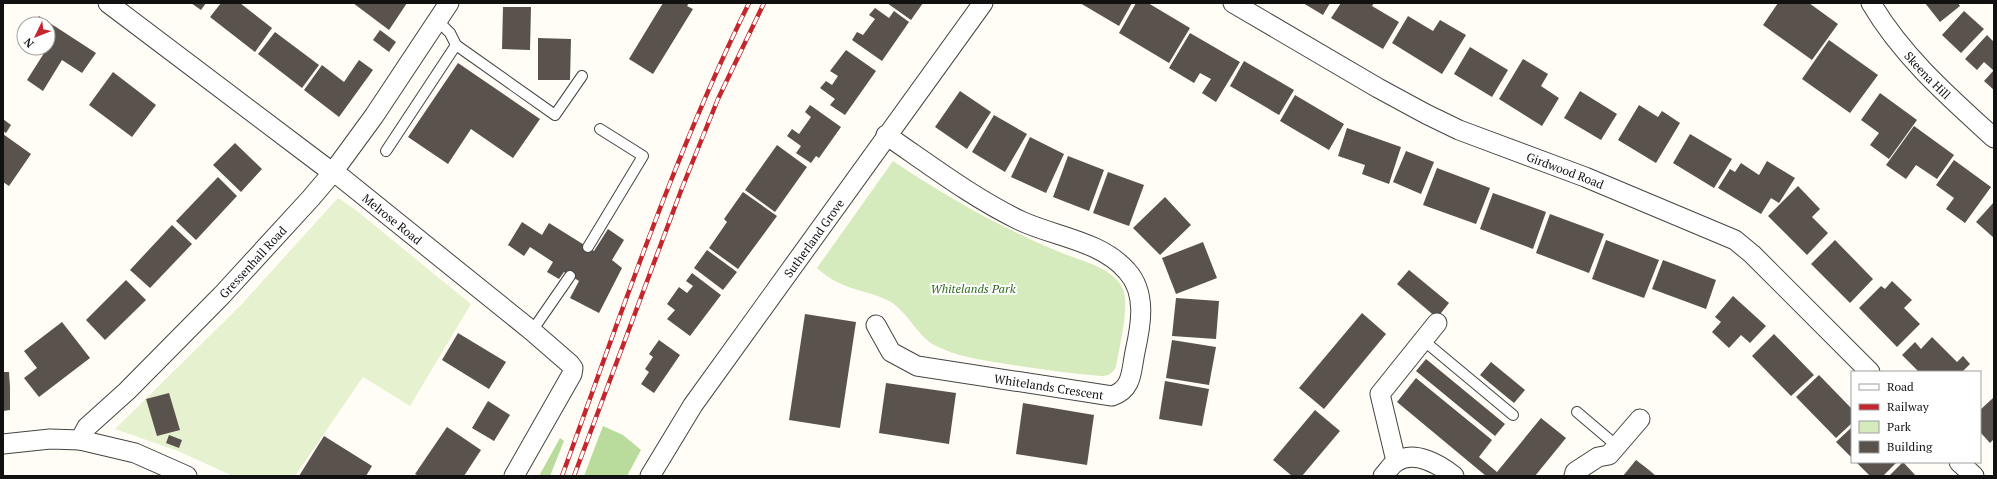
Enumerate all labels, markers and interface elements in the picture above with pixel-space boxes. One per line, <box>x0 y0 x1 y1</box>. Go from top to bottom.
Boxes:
north arrow <box>16 16 56 56</box>
text: N <box>20 35 37 51</box>
street label: Skeena Hill <box>1902 48 1954 102</box>
street label: Girdwood Road <box>1525 148 1607 192</box>
street label: Melrose Road <box>360 190 426 247</box>
street label: Sutherland Grove <box>780 196 847 280</box>
street label: Gressenhall Road <box>216 222 290 301</box>
park label: Whitelands Park <box>931 281 1016 296</box>
street label: Whitelands Crescent <box>993 370 1105 402</box>
legend <box>1851 371 1981 463</box>
text: Road <box>1887 379 1914 394</box>
text: Railway <box>1887 399 1930 414</box>
text: Park <box>1887 419 1912 434</box>
text: Building <box>1887 439 1933 454</box>

